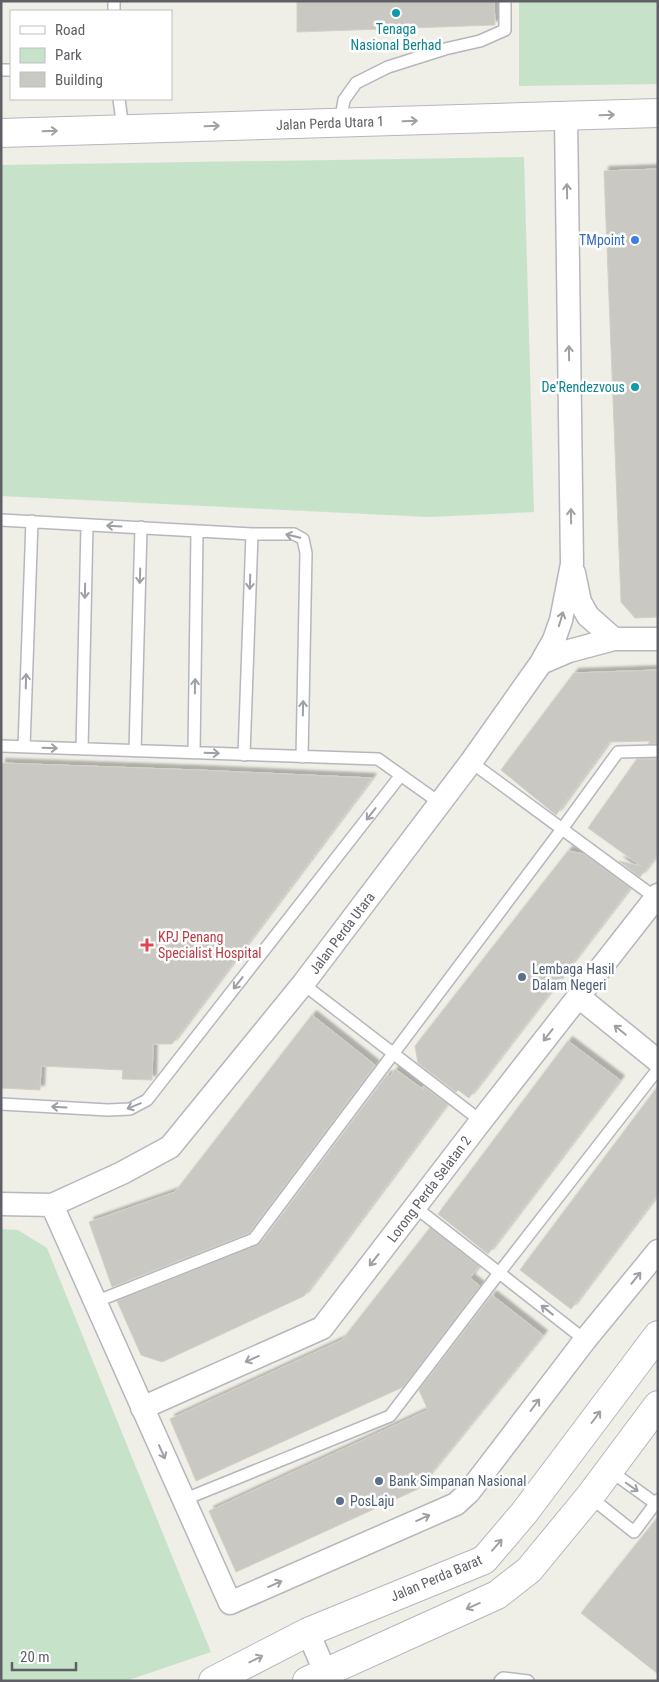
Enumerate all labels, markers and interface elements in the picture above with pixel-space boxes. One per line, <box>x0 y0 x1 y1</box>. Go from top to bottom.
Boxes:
marker: Tenaga Nasional Berhad <box>390 7 402 19</box>
legend <box>10 10 172 100</box>
text: Road <box>55 21 85 39</box>
place label: Tenaga Nasional Berhad <box>351 21 441 53</box>
text: Park <box>55 46 82 64</box>
text: Building <box>55 71 103 89</box>
one-way arrow <box>599 110 615 119</box>
street label: Jalan Perda Utara 1 <box>276 113 384 133</box>
one-way arrow <box>402 116 418 125</box>
one-way arrow <box>204 122 220 131</box>
one-way arrow <box>42 126 58 136</box>
one-way arrow <box>562 183 572 200</box>
place label: TMpoint <box>579 232 625 248</box>
marker: TMpoint <box>629 234 641 246</box>
one-way arrow <box>564 346 574 362</box>
place label: De'Rendezvous <box>542 379 625 395</box>
marker: De'Rendezvous <box>629 381 641 393</box>
one-way arrow <box>566 508 576 524</box>
one-way arrow <box>106 521 122 531</box>
one-way arrow <box>285 531 301 540</box>
one-way arrow <box>135 568 144 584</box>
one-way arrow <box>245 574 255 590</box>
one-way arrow <box>80 582 90 599</box>
one-way arrow <box>556 611 566 627</box>
one-way arrow <box>21 673 31 689</box>
one-way arrow <box>190 679 200 695</box>
one-way arrow <box>298 700 308 716</box>
one-way arrow <box>42 743 58 752</box>
one-way arrow <box>204 749 220 758</box>
one-way arrow <box>365 807 376 820</box>
street label: Jalan Perda Utara <box>306 889 378 977</box>
place label: KPJ Penang Specialist Hospital <box>158 929 262 961</box>
marker: KPJ Penang Specialist Hospital <box>140 938 154 952</box>
place label: Lembaga Hasil Dalam Negeri <box>532 961 614 993</box>
marker: Lembaga Hasil Dalam Negeri <box>516 971 528 983</box>
one-way arrow <box>233 976 244 989</box>
one-way arrow <box>614 1025 627 1036</box>
one-way arrow <box>543 1028 554 1041</box>
one-way arrow <box>127 1102 142 1111</box>
one-way arrow <box>51 1103 67 1112</box>
street label: Lorong Perda Selatan 2 <box>384 1133 474 1245</box>
one-way arrow <box>369 1253 379 1267</box>
one-way arrow <box>630 1271 641 1284</box>
one-way arrow <box>541 1305 554 1316</box>
one-way arrow <box>245 1355 260 1365</box>
one-way arrow <box>530 1399 541 1412</box>
one-way arrow <box>591 1410 601 1424</box>
one-way arrow <box>158 1444 168 1459</box>
place label: Bank Simpanan Nasional <box>389 1473 526 1489</box>
marker: Bank Simpanan Nasional <box>373 1475 385 1487</box>
one-way arrow <box>625 1481 639 1492</box>
place label: PosLaju <box>350 1493 394 1509</box>
marker: PosLaju <box>334 1495 346 1507</box>
one-way arrow <box>415 1513 430 1523</box>
one-way arrow <box>491 1539 502 1552</box>
street label: Jalan Perda Barat <box>388 1552 484 1604</box>
one-way arrow <box>267 1578 282 1588</box>
one-way arrow <box>466 1601 481 1611</box>
scale bar <box>12 1640 76 1672</box>
text: 20 m <box>20 1648 50 1666</box>
one-way arrow <box>249 1654 264 1664</box>

